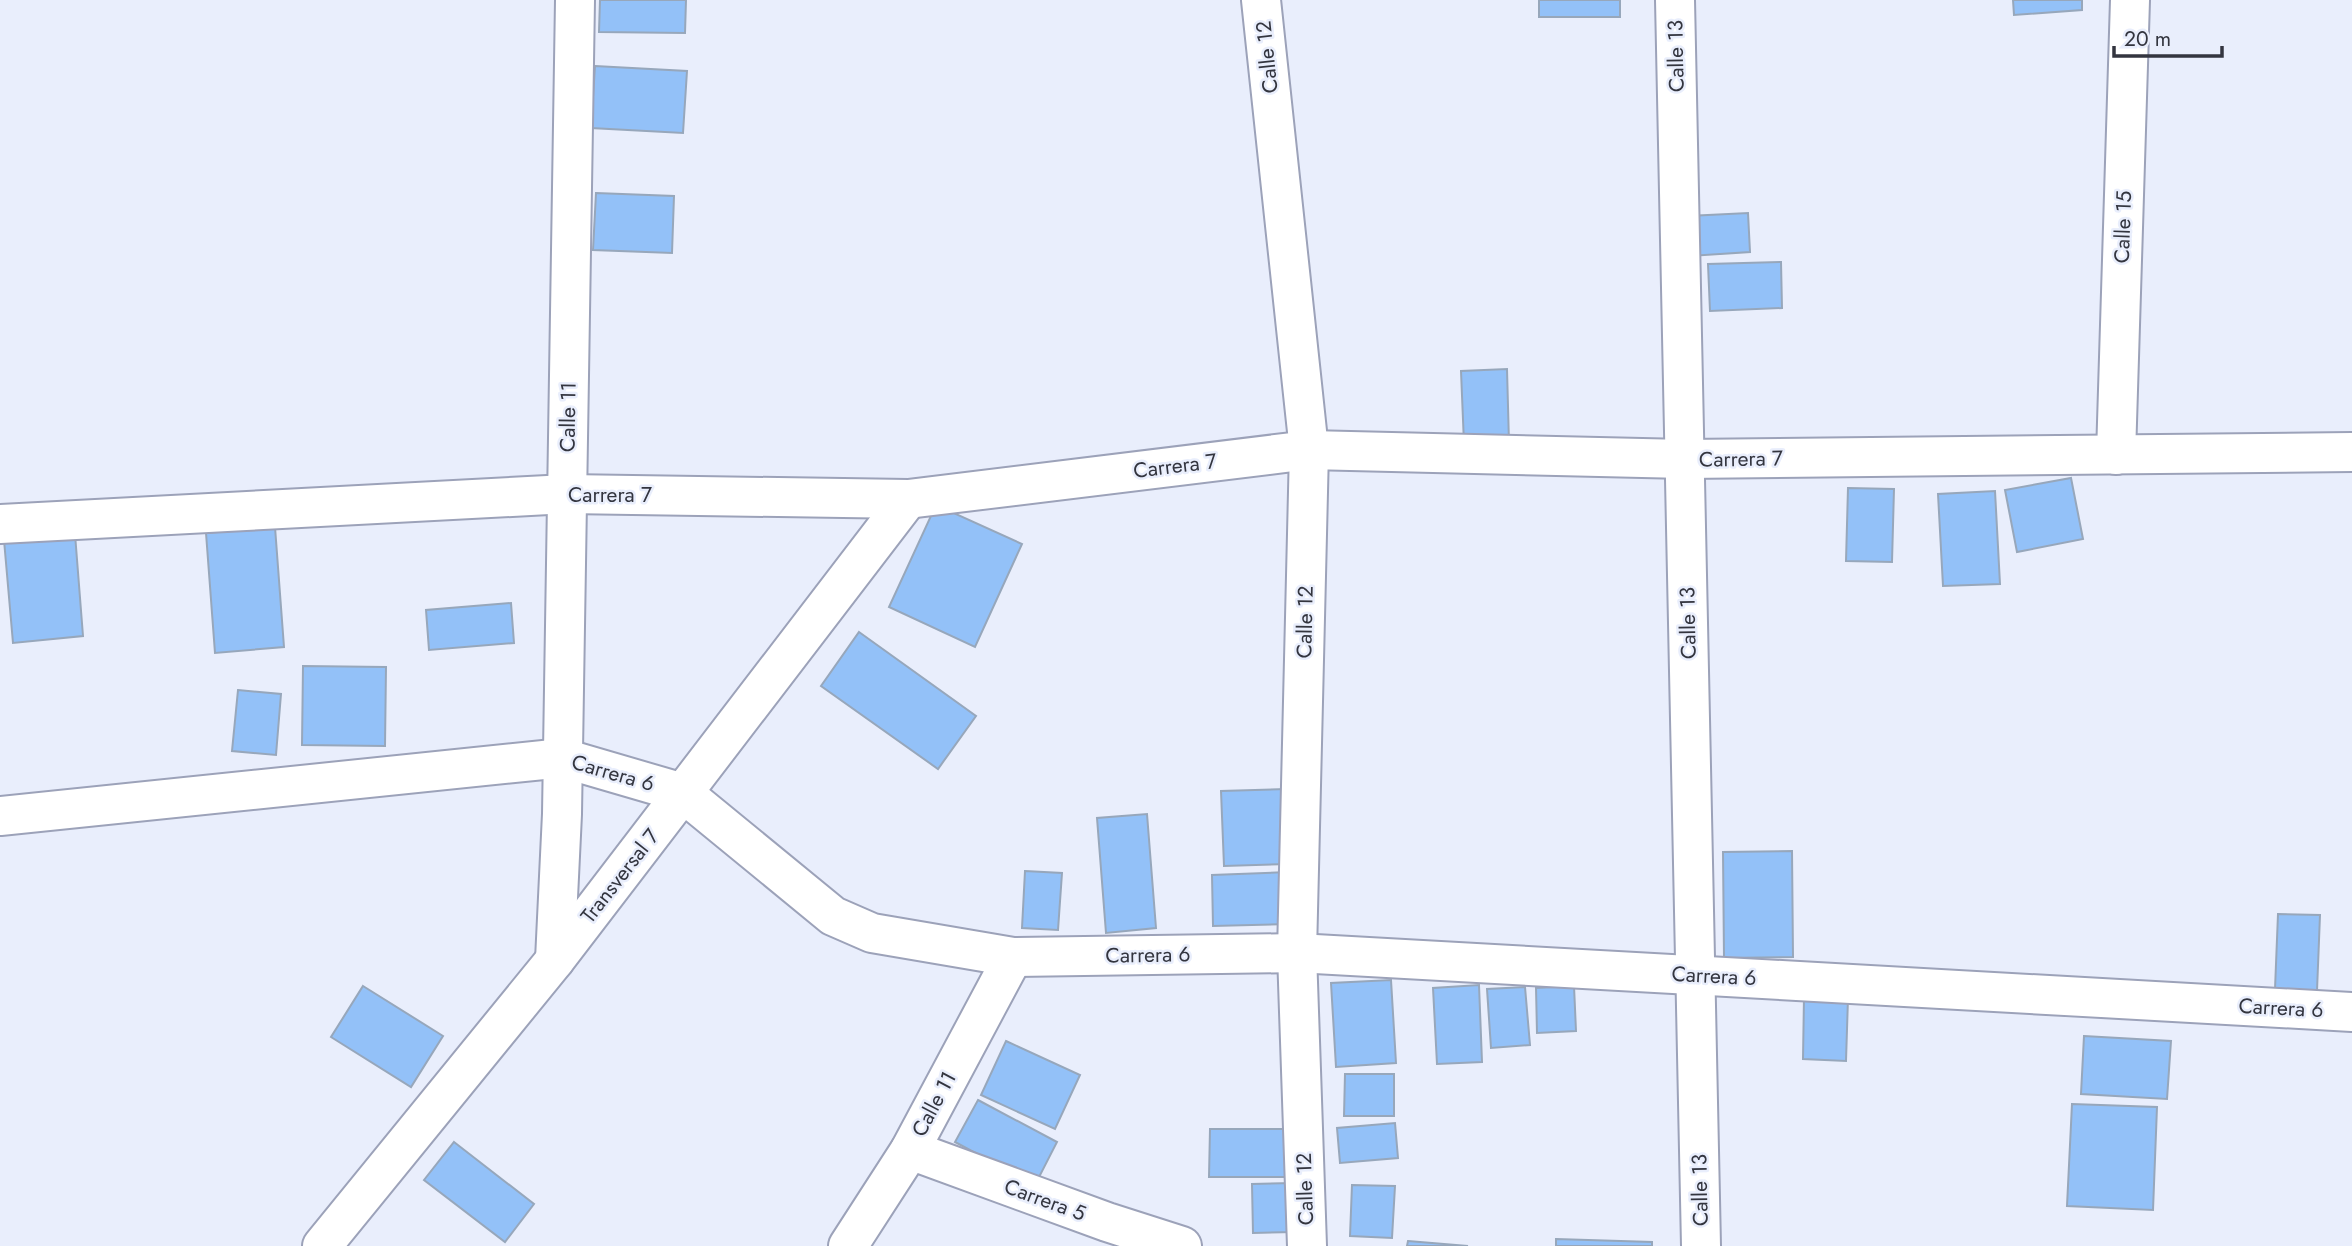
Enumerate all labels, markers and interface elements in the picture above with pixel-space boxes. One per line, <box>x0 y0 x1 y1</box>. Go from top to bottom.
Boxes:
scale bar <box>2114 14 2222 58</box>
street label: Calle 12 <box>1248 19 1286 95</box>
street label: Calle 13 <box>1660 20 1692 92</box>
text: 20 m <box>2124 24 2171 54</box>
street label: Calle 15 <box>2107 190 2139 264</box>
street label: Calle 11 <box>552 382 584 452</box>
street label: Carrera 7 <box>1699 443 1783 475</box>
street label: Carrera 7 <box>1131 446 1219 486</box>
street label: Carrera 7 <box>568 480 652 510</box>
street label: Calle 12 <box>1289 585 1321 659</box>
street label: Calle 13 <box>1672 587 1704 659</box>
street label: Carrera 6 <box>568 747 658 799</box>
street label: Transversal 7 <box>574 822 666 930</box>
street label: Carrera 6 <box>1105 939 1191 971</box>
street label: Carrera 6 <box>1671 959 1757 993</box>
street label: Carrera 6 <box>2238 991 2324 1025</box>
street label: Calle 11 <box>904 1066 964 1142</box>
street label: Calle 12 <box>1289 1152 1321 1226</box>
street label: Calle 13 <box>1684 1154 1716 1226</box>
street label: Carrera 5 <box>1000 1171 1090 1229</box>

